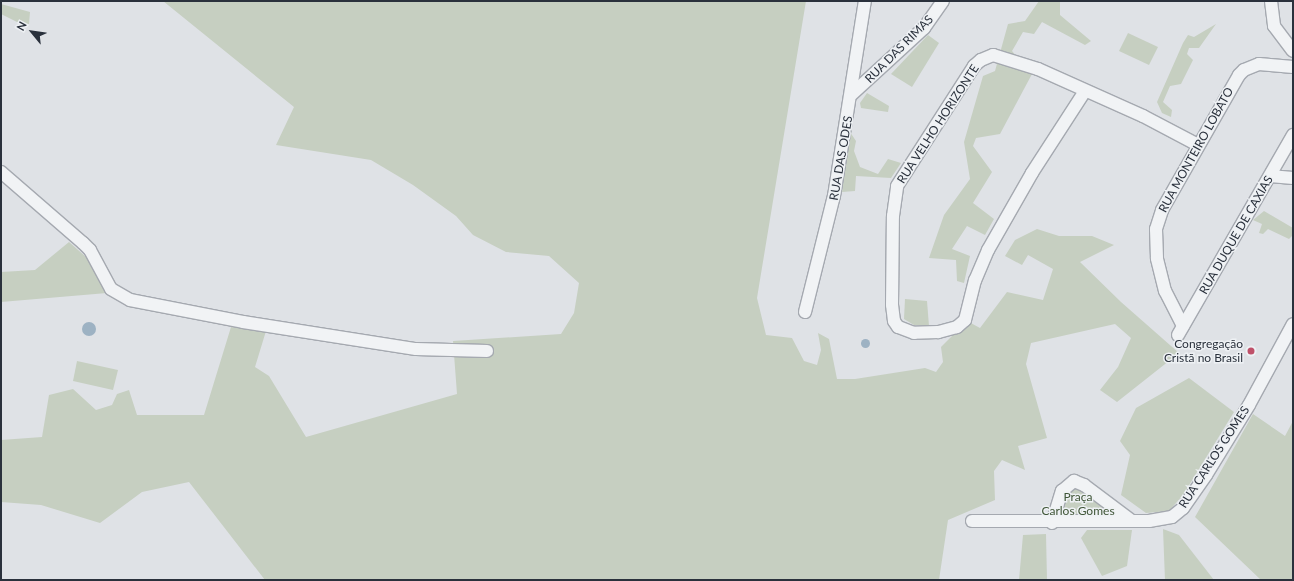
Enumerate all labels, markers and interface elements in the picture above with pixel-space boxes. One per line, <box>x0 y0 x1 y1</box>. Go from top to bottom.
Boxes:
north arrow <box>12 12 52 52</box>
street label: RUA DAS RIMAS <box>862 12 936 86</box>
text: N <box>13 19 29 33</box>
street label: RUA VELHO HORIZONTE <box>894 61 982 187</box>
street label: RUA MONTEIRO LOBATO <box>1155 85 1237 215</box>
street label: RUA DAS ODES <box>826 114 856 202</box>
street label: RUA DUQUE DE CAXIAS <box>1196 173 1276 297</box>
place label: Congregação Cristã no Brasil <box>1164 337 1243 365</box>
marker: Congregação Cristã no Brasil <box>1246 346 1256 356</box>
street label: RUA CARLOS GOMES <box>1176 403 1252 511</box>
park label: Praça Carlos Gomes <box>1041 490 1115 518</box>

